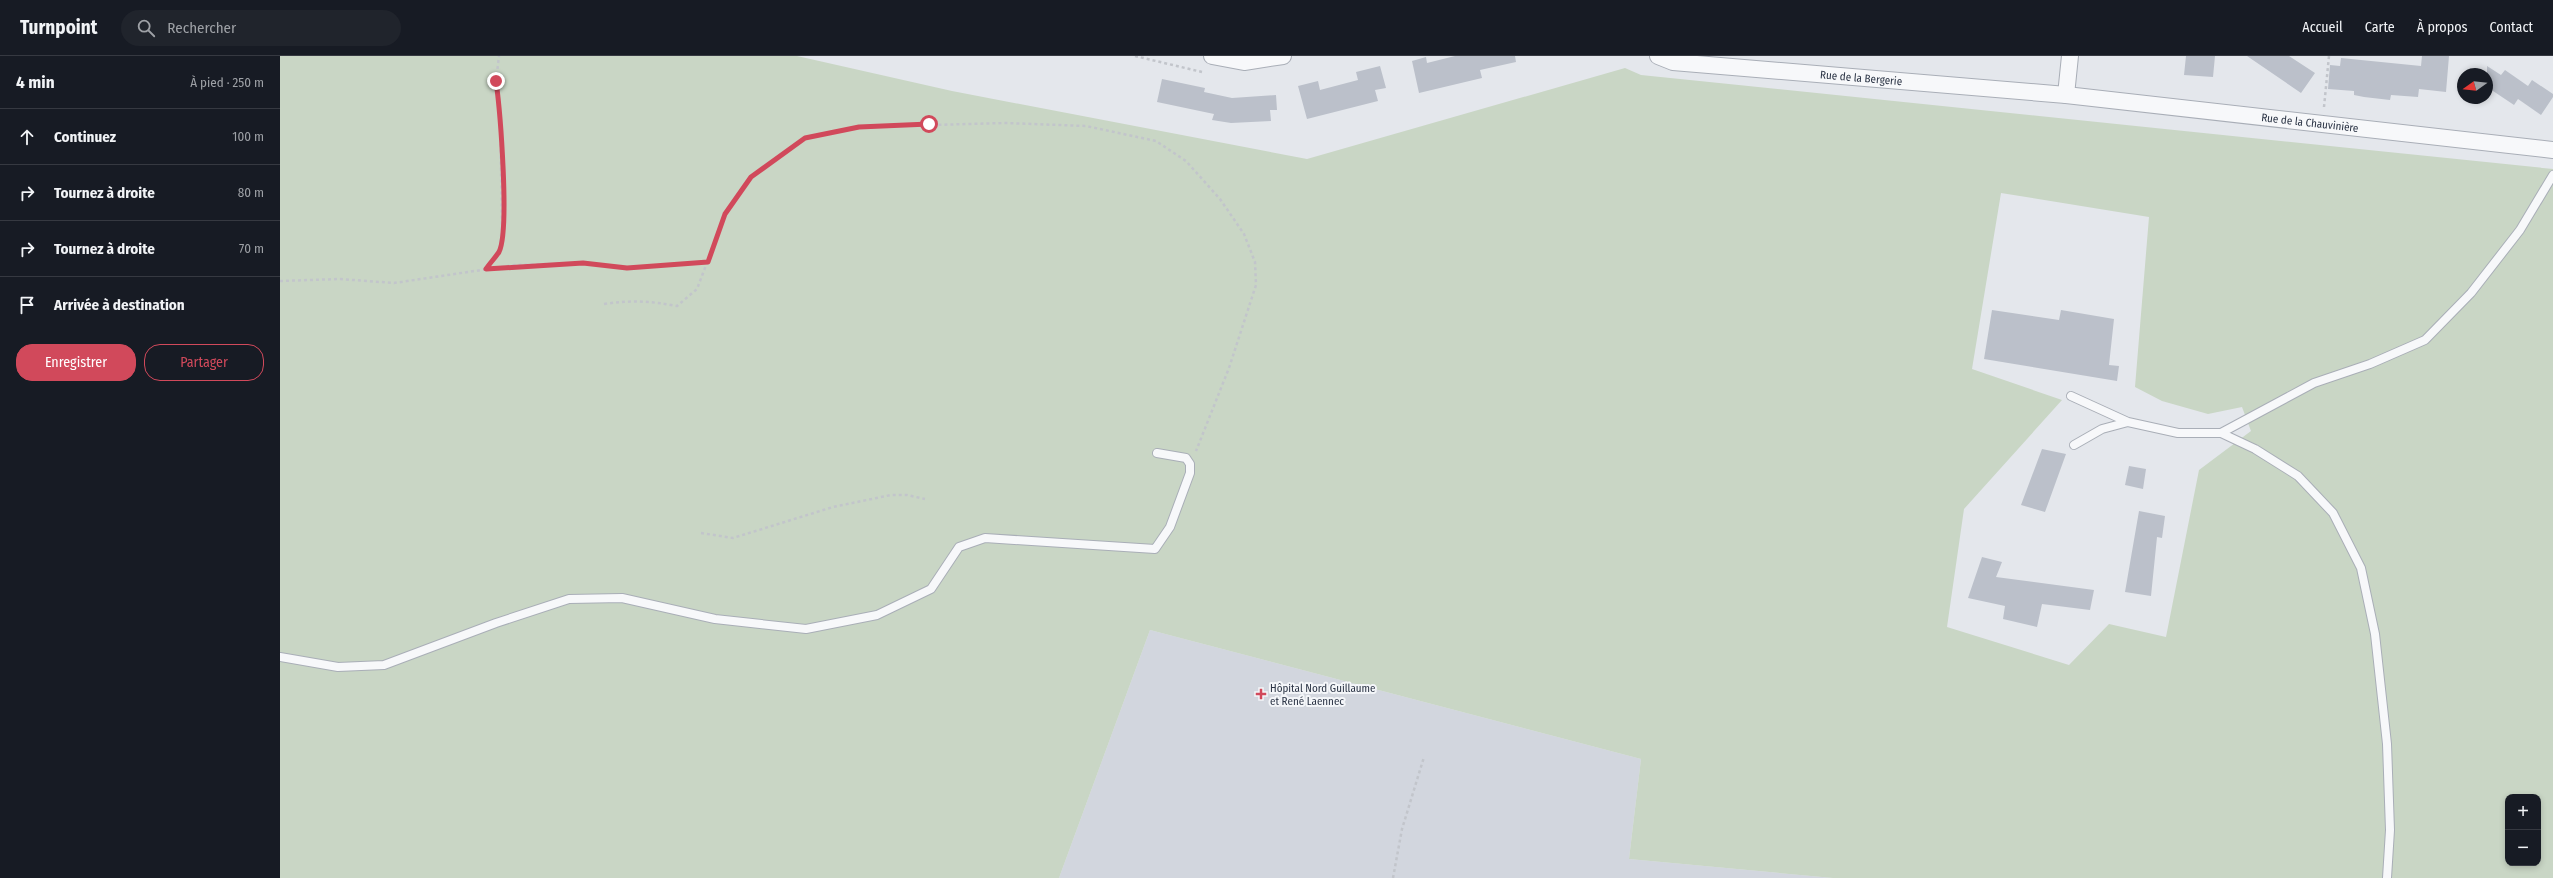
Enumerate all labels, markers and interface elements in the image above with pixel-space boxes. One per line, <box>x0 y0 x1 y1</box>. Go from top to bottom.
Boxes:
search box <box>121 10 401 46</box>
text: Turnpoint <box>20 16 97 39</box>
icon: search <box>135 17 157 39</box>
text: Rechercher <box>167 19 236 37</box>
text: Accueil <box>2302 19 2343 36</box>
text: Carte <box>2365 19 2395 36</box>
text: À propos <box>2417 19 2468 36</box>
text: Contact <box>2490 19 2533 36</box>
street label: Rue de la Bergerie <box>1820 68 1903 88</box>
north arrow <box>2457 68 2493 104</box>
text: 4 min <box>16 72 55 93</box>
route end <box>487 72 505 90</box>
text: À pied · 250 m <box>190 75 264 90</box>
street label: Rue de la Chauvinière <box>2261 111 2359 134</box>
route start <box>920 115 938 133</box>
icon: ahead <box>16 126 38 148</box>
text: Continuez <box>54 128 116 146</box>
text: 100 m <box>232 129 264 144</box>
icon: right <box>16 182 38 204</box>
text: Tournez à droite <box>54 184 155 202</box>
text: 80 m <box>238 185 264 200</box>
icon: right <box>16 238 38 260</box>
text: Tournez à droite <box>54 240 155 258</box>
text: 70 m <box>239 241 264 256</box>
icon: arrive <box>16 294 38 316</box>
text: Arrivée à destination <box>54 296 185 314</box>
button: Enregistrer <box>16 344 136 381</box>
button: Partager <box>144 344 264 381</box>
place label: Hôpital Nord Guillaume et René Laennec <box>1270 682 1375 708</box>
marker: Hôpital Nord Guillaume et René Laennec <box>1255 688 1267 700</box>
map controls <box>2505 794 2541 866</box>
button: + <box>2505 794 2541 830</box>
button: − <box>2505 830 2541 866</box>

